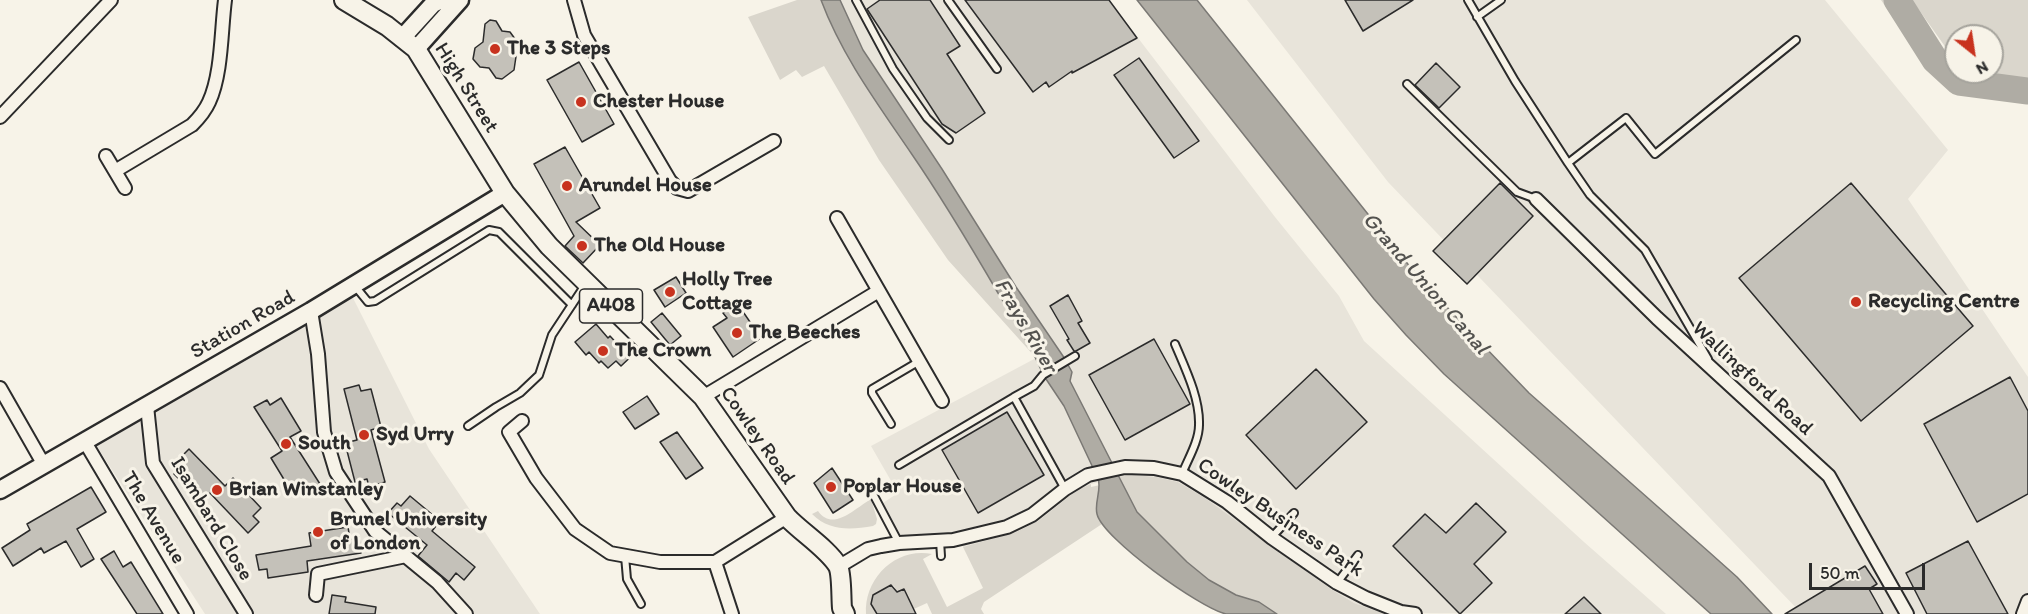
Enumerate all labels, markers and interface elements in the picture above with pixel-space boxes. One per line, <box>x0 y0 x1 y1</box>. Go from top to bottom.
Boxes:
north arrow <box>1944 24 2004 84</box>
place label: The 3 Steps <box>507 36 611 62</box>
street label: High Street <box>428 38 504 138</box>
marker: The 3 Steps <box>488 42 502 56</box>
text: N <box>1973 57 1992 79</box>
place label: Chester House <box>593 89 724 115</box>
marker: Chester House <box>574 95 588 109</box>
place label: Arundel House <box>579 173 712 199</box>
marker: Arundel House <box>560 179 574 193</box>
water label: Grand Union Canal <box>1356 208 1494 360</box>
place label: The Old House <box>594 233 725 259</box>
marker: The Old House <box>575 239 589 253</box>
place label: Holly Tree Cottage <box>682 267 772 317</box>
water label: Frays River <box>987 274 1063 378</box>
street label: Station Road <box>186 285 300 365</box>
marker: Holly Tree Cottage <box>663 285 677 299</box>
road number: A408 <box>580 289 642 323</box>
place label: Recycling Centre <box>1868 289 2020 315</box>
marker: Recycling Centre <box>1849 295 1863 309</box>
street label: Wallingford Road <box>1686 316 1818 442</box>
place label: The Beeches <box>749 320 861 346</box>
marker: The Beeches <box>730 326 744 340</box>
place label: The Crown <box>615 338 711 364</box>
marker: The Crown <box>596 344 610 358</box>
street label: Cowley Road <box>714 382 800 490</box>
place label: Syd Urry <box>376 422 454 448</box>
marker: Syd Urry <box>357 428 371 442</box>
place label: South <box>298 431 351 457</box>
marker: South <box>279 437 293 451</box>
street label: Isambard Close <box>164 452 258 586</box>
street label: Cowley Business Park <box>1192 453 1368 583</box>
street label: The Avenue <box>116 467 190 569</box>
place label: Poplar House <box>843 474 962 500</box>
place label: Brian Winstanley <box>229 477 383 503</box>
marker: Poplar House <box>824 480 838 494</box>
marker: Brian Winstanley <box>210 483 224 497</box>
place label: Brunel University of London <box>330 507 487 557</box>
marker: Brunel University of London <box>311 525 325 539</box>
scale bar <box>1812 551 1928 589</box>
text: 50 m <box>1820 562 1860 584</box>

